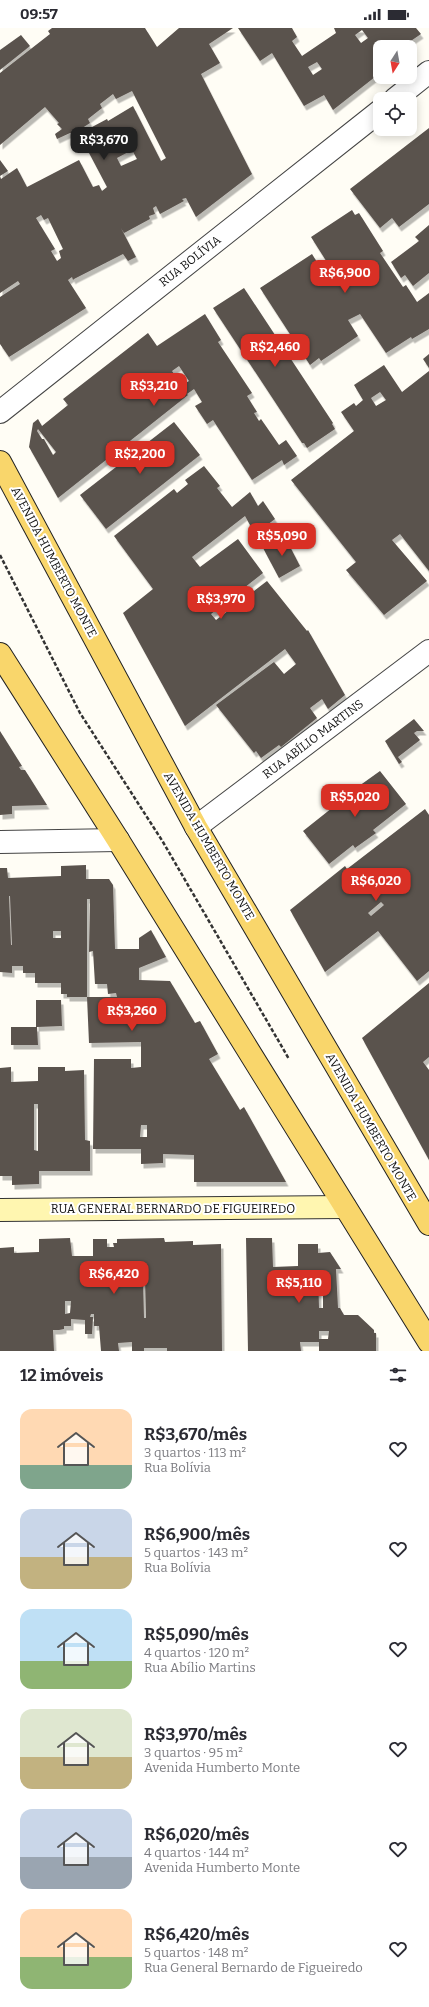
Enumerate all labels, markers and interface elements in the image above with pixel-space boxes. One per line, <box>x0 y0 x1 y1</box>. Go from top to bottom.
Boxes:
text: 09:57 <box>20 5 58 23</box>
north arrow <box>373 40 417 84</box>
map controls <box>373 40 417 136</box>
button: locate <box>373 92 417 136</box>
pin: R$3,670 <box>67 127 141 161</box>
text: R$3,670 <box>80 132 128 147</box>
street label: RUA BOLÍVIA <box>156 232 224 289</box>
pin: R$6,900 <box>308 260 382 294</box>
text: R$6,900 <box>319 265 371 280</box>
pin: R$2,460 <box>238 334 312 368</box>
text: R$2,460 <box>250 339 300 354</box>
pin: R$3,210 <box>117 373 191 407</box>
text: R$3,210 <box>130 378 178 393</box>
pin: R$2,200 <box>103 441 177 475</box>
text: R$2,200 <box>115 446 165 461</box>
street label: AVENIDA HUMBERTO MONTE <box>8 484 100 640</box>
pin: R$5,090 <box>245 523 319 557</box>
text: R$5,090 <box>257 528 307 543</box>
pin: R$3,970 <box>184 586 258 620</box>
text: R$3,970 <box>197 591 245 606</box>
street label: RUA ABÍLIO MARTINS <box>259 696 366 781</box>
street label: AVENIDA HUMBERTO MONTE <box>161 770 257 922</box>
pin: R$5,020 <box>318 784 392 818</box>
text: R$5,020 <box>330 789 380 804</box>
pin: R$6,020 <box>339 868 413 902</box>
text: R$6,020 <box>351 873 401 888</box>
pin: R$3,260 <box>95 998 169 1032</box>
text: R$3,260 <box>107 1003 157 1018</box>
street label: AVENIDA HUMBERTO MONTE <box>323 1051 419 1203</box>
street label: RUA GENERAL BERNARDO DE FIGUEIREDO <box>51 1202 295 1216</box>
pin: R$6,420 <box>77 1261 151 1295</box>
text: R$6,420 <box>89 1266 139 1281</box>
pin: R$5,110 <box>262 1270 336 1304</box>
text: R$5,110 <box>276 1275 322 1290</box>
icon: filters <box>387 1364 409 1386</box>
text: 12 imóveis <box>20 1365 103 1386</box>
text: R$3,670/mês <box>144 1424 247 1445</box>
icon: home <box>52 1425 100 1473</box>
icon: heart <box>387 1438 409 1460</box>
text: 3 quartos · 113 m² <box>144 1445 246 1460</box>
text: Rua Bolívia <box>144 1460 211 1475</box>
text: R$6,900/mês <box>144 1524 250 1545</box>
icon: home <box>52 1525 100 1573</box>
icon: heart <box>387 1538 409 1560</box>
text: 5 quartos · 143 m² <box>144 1545 248 1560</box>
text: Rua Bolívia <box>144 1560 211 1575</box>
text: R$5,090/mês <box>144 1624 249 1645</box>
icon: home <box>52 1625 100 1673</box>
icon: heart <box>387 1638 409 1660</box>
text: 4 quartos · 120 m² <box>144 1645 249 1660</box>
text: Rua Abílio Martins <box>144 1660 256 1675</box>
text: R$3,970/mês <box>144 1724 247 1745</box>
icon: home <box>52 1725 100 1773</box>
icon: heart <box>387 1738 409 1760</box>
text: 3 quartos · 95 m² <box>144 1745 243 1760</box>
text: Avenida Humberto Monte <box>144 1760 300 1775</box>
text: R$6,020/mês <box>144 1824 249 1845</box>
icon: home <box>52 1825 100 1873</box>
icon: heart <box>387 1838 409 1860</box>
text: 4 quartos · 144 m² <box>144 1845 249 1860</box>
text: Avenida Humberto Monte <box>144 1860 300 1875</box>
text: R$6,420/mês <box>144 1924 249 1945</box>
icon: home <box>52 1925 100 1973</box>
icon: heart <box>387 1938 409 1960</box>
text: 5 quartos · 148 m² <box>144 1945 248 1960</box>
text: Rua General Bernardo de Figueiredo <box>144 1960 363 1975</box>

